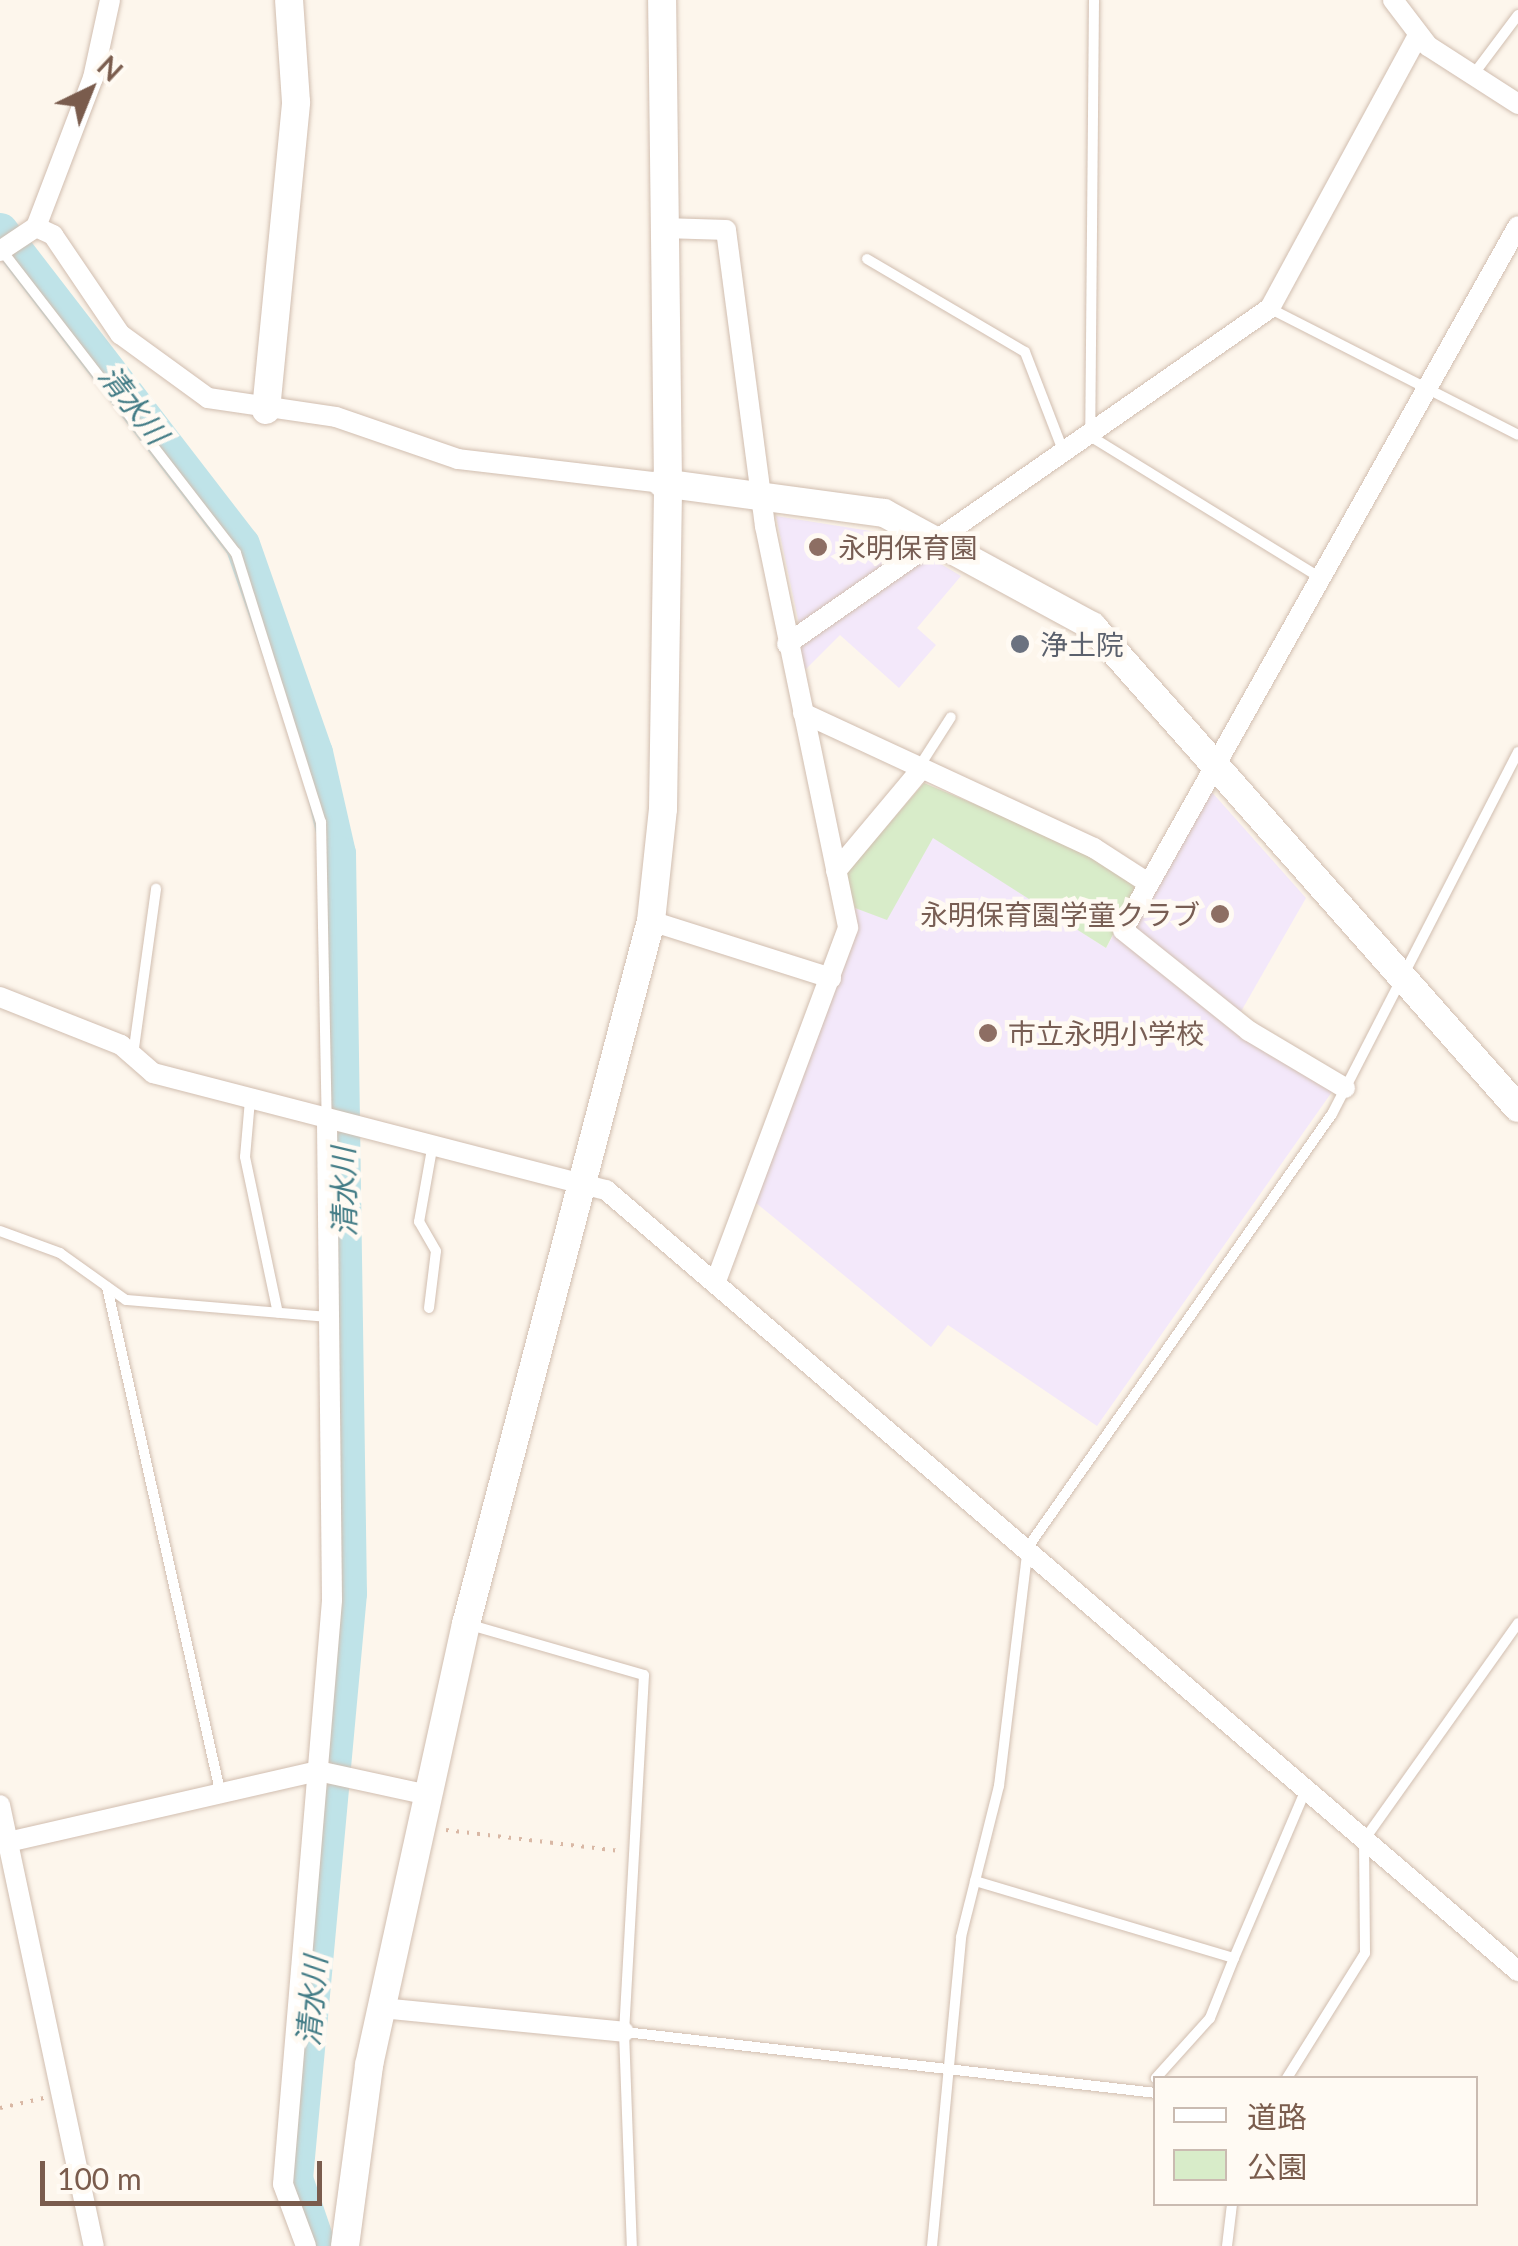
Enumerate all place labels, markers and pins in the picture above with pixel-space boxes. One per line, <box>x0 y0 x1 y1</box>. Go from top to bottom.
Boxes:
place label: 永明保育園 <box>838 530 978 564</box>
marker: 永明保育園 <box>807 536 829 558</box>
place label: 浄土院 <box>1040 627 1124 661</box>
marker: 浄土院 <box>1009 633 1031 655</box>
place label: 永明保育園学童クラブ <box>920 897 1200 931</box>
marker: 永明保育園学童クラブ <box>1209 903 1231 925</box>
place label: 市立永明小学校 <box>1008 1016 1204 1050</box>
marker: 市立永明小学校 <box>977 1022 999 1044</box>

